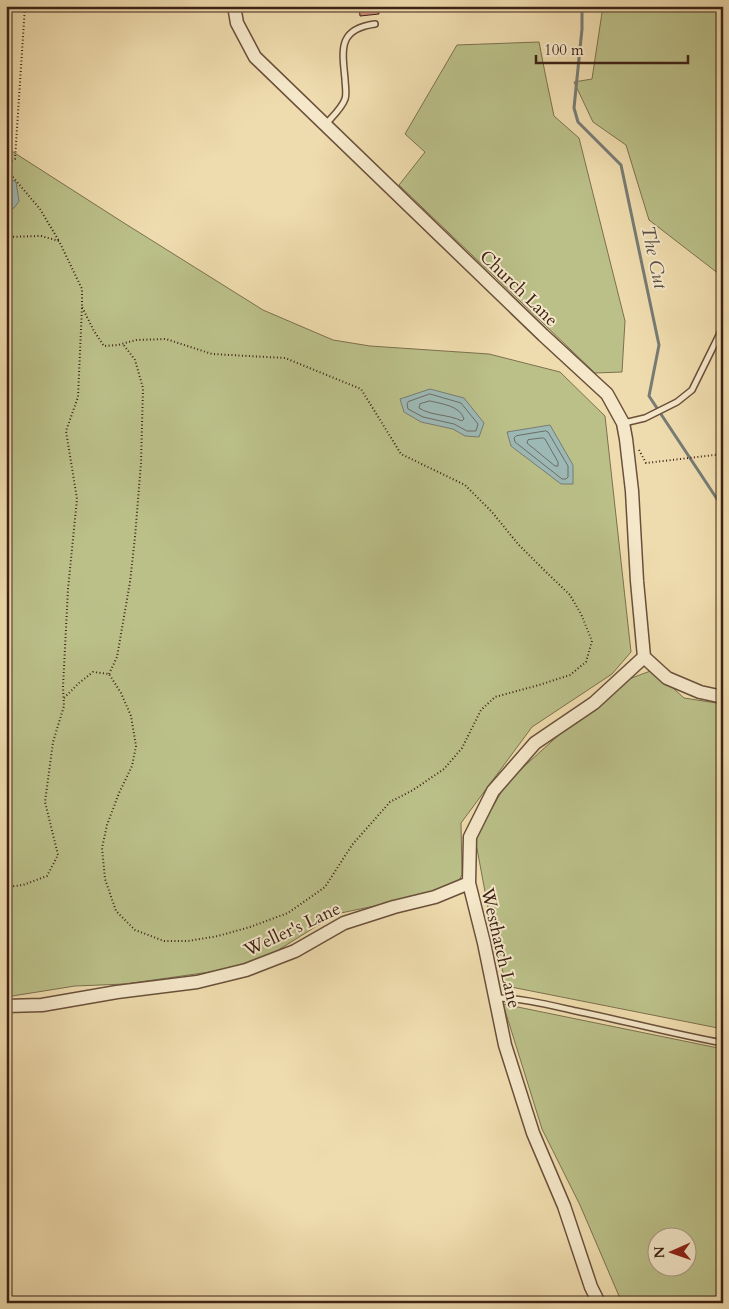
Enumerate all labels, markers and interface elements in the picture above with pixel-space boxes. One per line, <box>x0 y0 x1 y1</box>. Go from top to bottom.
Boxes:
scale bar <box>536 32 689 64</box>
text: 100 m <box>544 40 584 60</box>
water label: The Cut <box>635 223 673 292</box>
street label: Church Lane <box>474 245 563 332</box>
street label: Westhatch Lane <box>474 884 527 1011</box>
street label: Weller's Lane <box>239 896 345 963</box>
north arrow <box>646 1226 696 1276</box>
text: N <box>650 1246 669 1259</box>

